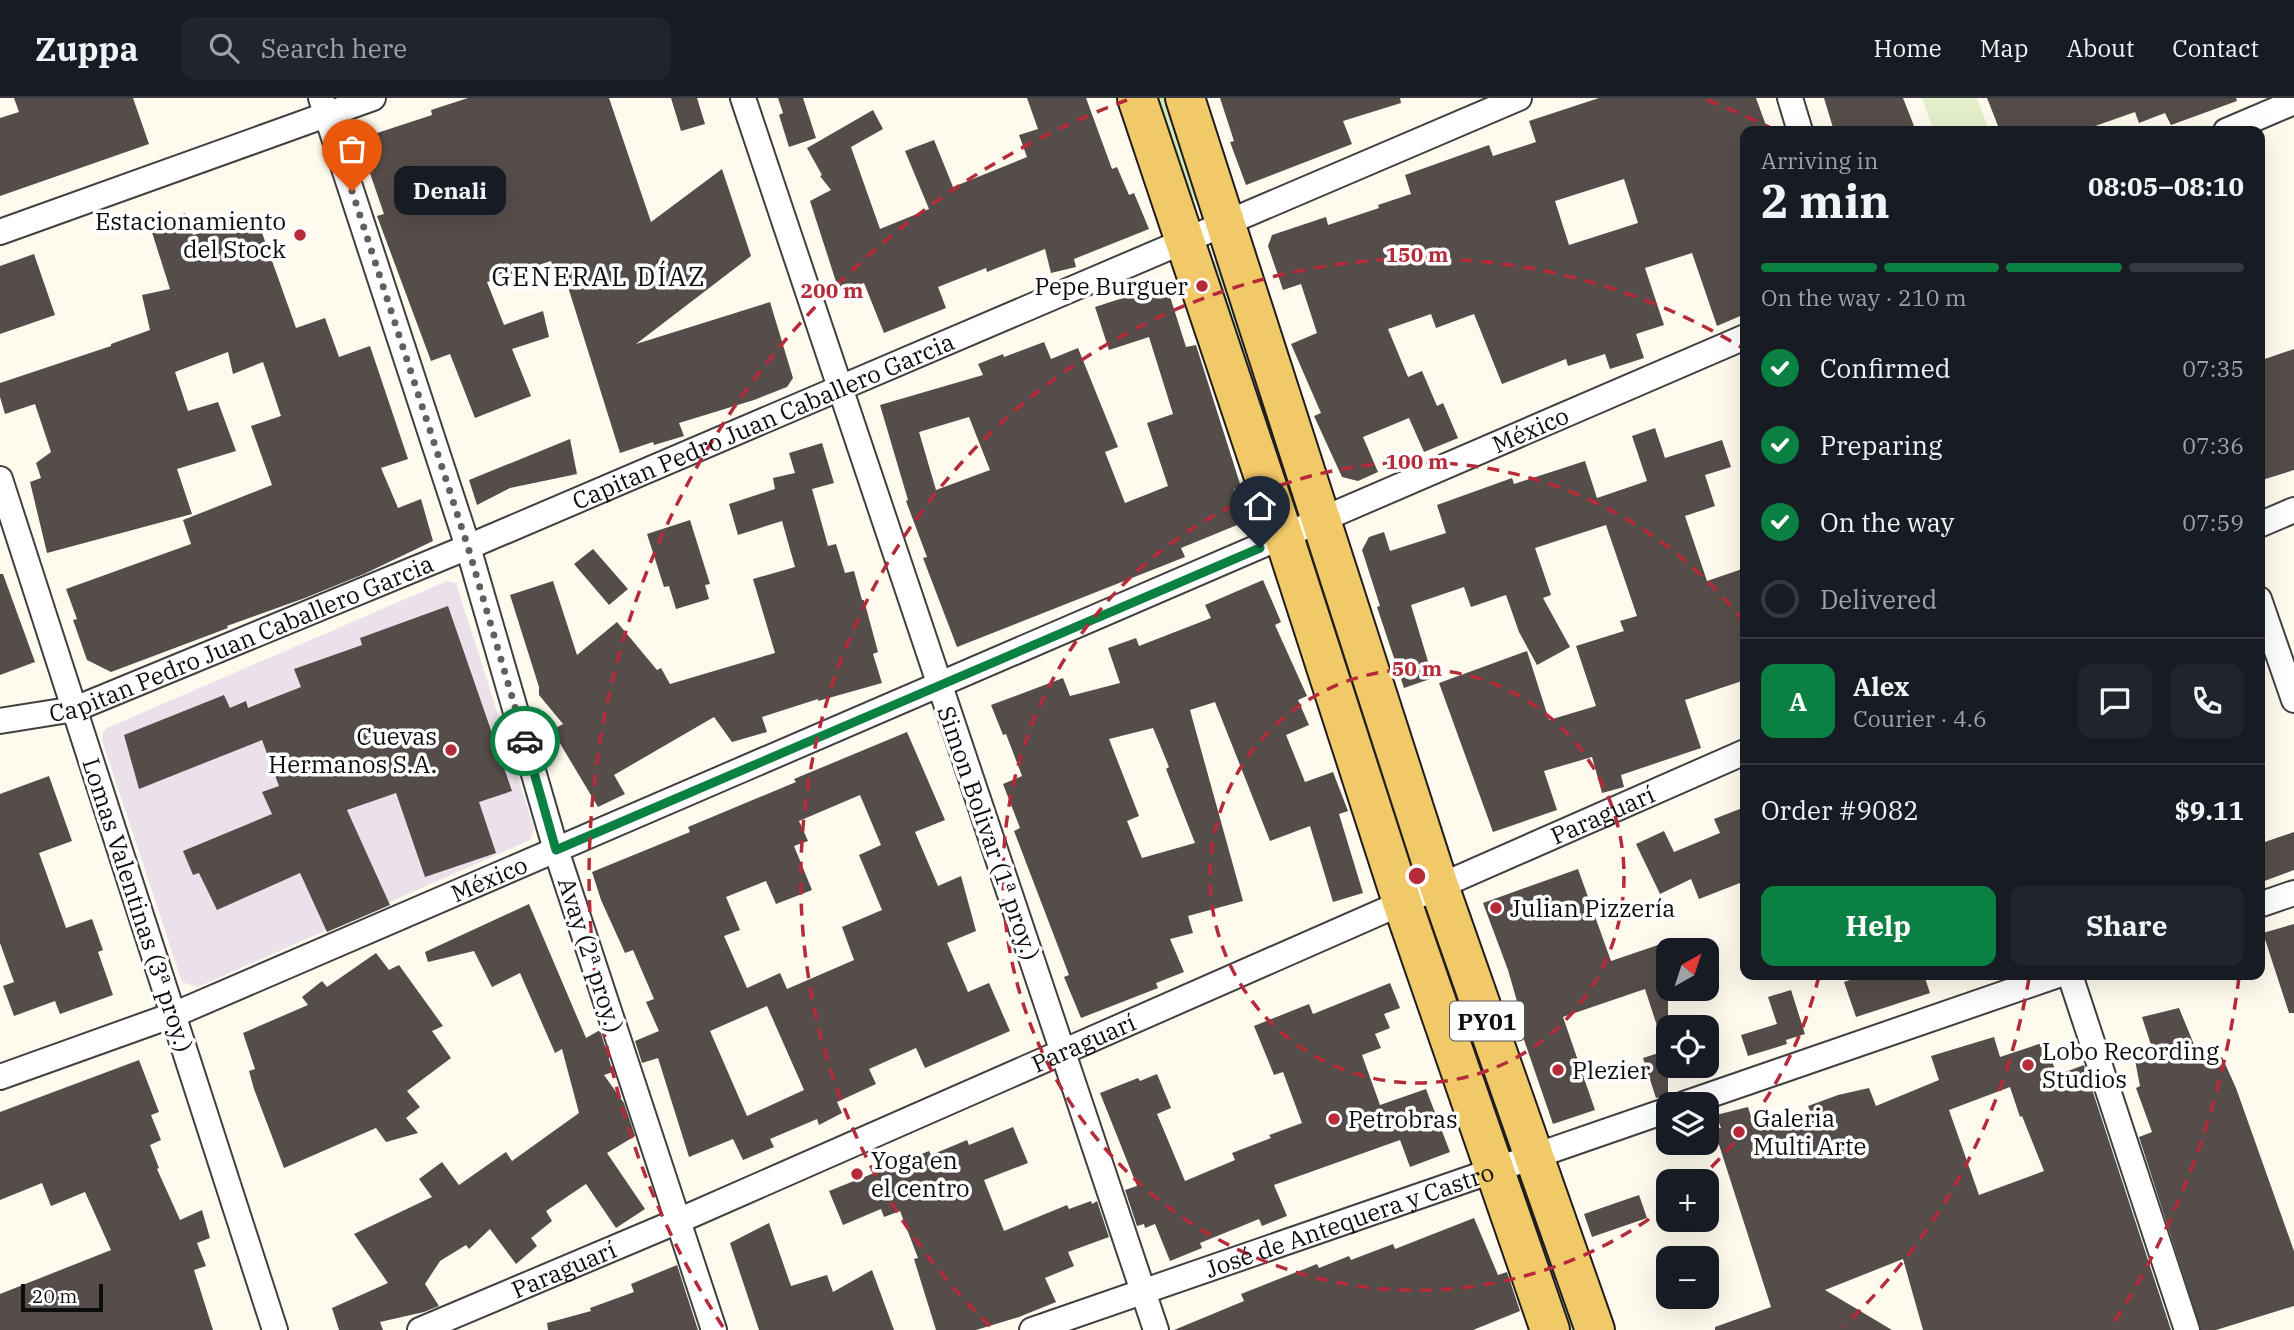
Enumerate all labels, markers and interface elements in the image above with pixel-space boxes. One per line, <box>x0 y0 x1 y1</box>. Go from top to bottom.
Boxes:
search box <box>181 17 671 80</box>
text: Zuppa <box>35 27 139 70</box>
icon: search <box>205 29 243 67</box>
text: Search here <box>261 31 407 65</box>
text: Home <box>1874 32 1942 64</box>
text: Map <box>1980 32 2028 64</box>
text: About <box>2066 32 2134 64</box>
text: Contact <box>2172 32 2259 64</box>
pin <box>322 119 382 191</box>
icon: bag <box>333 130 371 168</box>
text: Arriving in <box>1761 145 1878 175</box>
callout: Denali <box>394 166 506 216</box>
text: 08:05–08:10 <box>2088 169 2244 203</box>
text: 2 min <box>1761 171 1890 231</box>
text: Denali <box>413 175 487 205</box>
place label: Estacionamiento del Stock <box>95 205 286 265</box>
marker: Estacionamiento del Stock <box>292 227 308 243</box>
text: 150 m <box>1385 240 1449 268</box>
district label: GENERAL DÍAZ <box>491 259 707 293</box>
place label: Pepe Burguer <box>1034 270 1188 302</box>
text: 200 m <box>800 276 864 304</box>
marker: Pepe Burguer <box>1194 278 1210 294</box>
text: On the way · 210 m <box>1761 282 1967 312</box>
street label: Capitan Pedro Juan Caballero Garcia <box>567 325 959 517</box>
icon: check <box>1761 349 1799 387</box>
text: Confirmed <box>1820 351 1951 385</box>
text: 07:35 <box>2182 353 2244 383</box>
street label: México <box>1487 399 1574 460</box>
icon: check <box>1761 426 1799 464</box>
text: Preparing <box>1820 428 1942 462</box>
text: 07:36 <box>2182 430 2244 460</box>
text: 100 m <box>1385 447 1449 475</box>
pin <box>1230 476 1290 548</box>
icon: home <box>1241 487 1279 525</box>
icon: check <box>1761 503 1799 541</box>
text: On the way <box>1820 505 1954 539</box>
text: 07:59 <box>2182 507 2244 537</box>
street label: Capitan Pedro Juan Caballero Garcia <box>47 547 438 729</box>
text: Delivered <box>1820 582 1937 616</box>
text: 50 m <box>1392 654 1442 682</box>
button: chat <box>2078 664 2152 738</box>
button: phone <box>2170 664 2244 738</box>
text: Alex <box>1853 669 1909 703</box>
text: A <box>1789 684 1807 718</box>
street label: Simon Bolivar (1ª proy.) <box>930 702 1048 964</box>
text: Courier · 4.6 <box>1853 703 1987 733</box>
courier <box>490 706 560 776</box>
place label: Cuevas Hermanos S.A. <box>268 720 437 780</box>
icon: car <box>506 722 544 760</box>
marker: Cuevas Hermanos S.A. <box>443 742 459 758</box>
street label: Lomas Valentinas (3ª proy.) <box>75 754 201 1056</box>
street label: Paraguarí <box>1545 778 1660 852</box>
text: Order #9082 <box>1761 793 1919 827</box>
text: $9.11 <box>2174 793 2244 827</box>
street label: México <box>446 848 532 909</box>
centre of rings <box>1405 864 1429 888</box>
street label: Avay (2ª proy.) <box>551 873 631 1037</box>
button: Help <box>1761 886 1996 966</box>
button: Share <box>2010 886 2244 966</box>
place label: Julian Pizzería <box>1510 892 1675 924</box>
marker: Julian Pizzería <box>1488 900 1504 916</box>
north arrow <box>1656 938 1718 1001</box>
map controls <box>1656 938 1719 1309</box>
road number: PY01 <box>1450 1002 1524 1040</box>
street label: Paraguarí <box>1026 1006 1141 1080</box>
button: locate <box>1656 1015 1719 1078</box>
place label: Lobo Recording Studios <box>2042 1035 2219 1095</box>
place label: Plezier <box>1572 1054 1651 1086</box>
marker: Lobo Recording Studios <box>2020 1057 2036 1073</box>
marker: Plezier <box>1550 1062 1566 1078</box>
button: layers <box>1656 1092 1719 1155</box>
place label: Galeria Multi Arte <box>1753 1102 1866 1162</box>
place label: Petrobras <box>1348 1103 1458 1135</box>
marker: Petrobras <box>1326 1111 1342 1127</box>
marker: Galeria Multi Arte <box>1731 1124 1747 1140</box>
place label: Yoga en el centro <box>871 1144 970 1204</box>
street label: José de Antequera y Castro <box>1201 1155 1498 1285</box>
marker: Yoga en el centro <box>849 1166 865 1182</box>
button: + <box>1656 1169 1719 1232</box>
street label: Paraguarí <box>507 1233 621 1306</box>
button: − <box>1656 1246 1719 1309</box>
scale bar <box>21 1281 103 1313</box>
text: 20 m <box>32 1284 77 1308</box>

